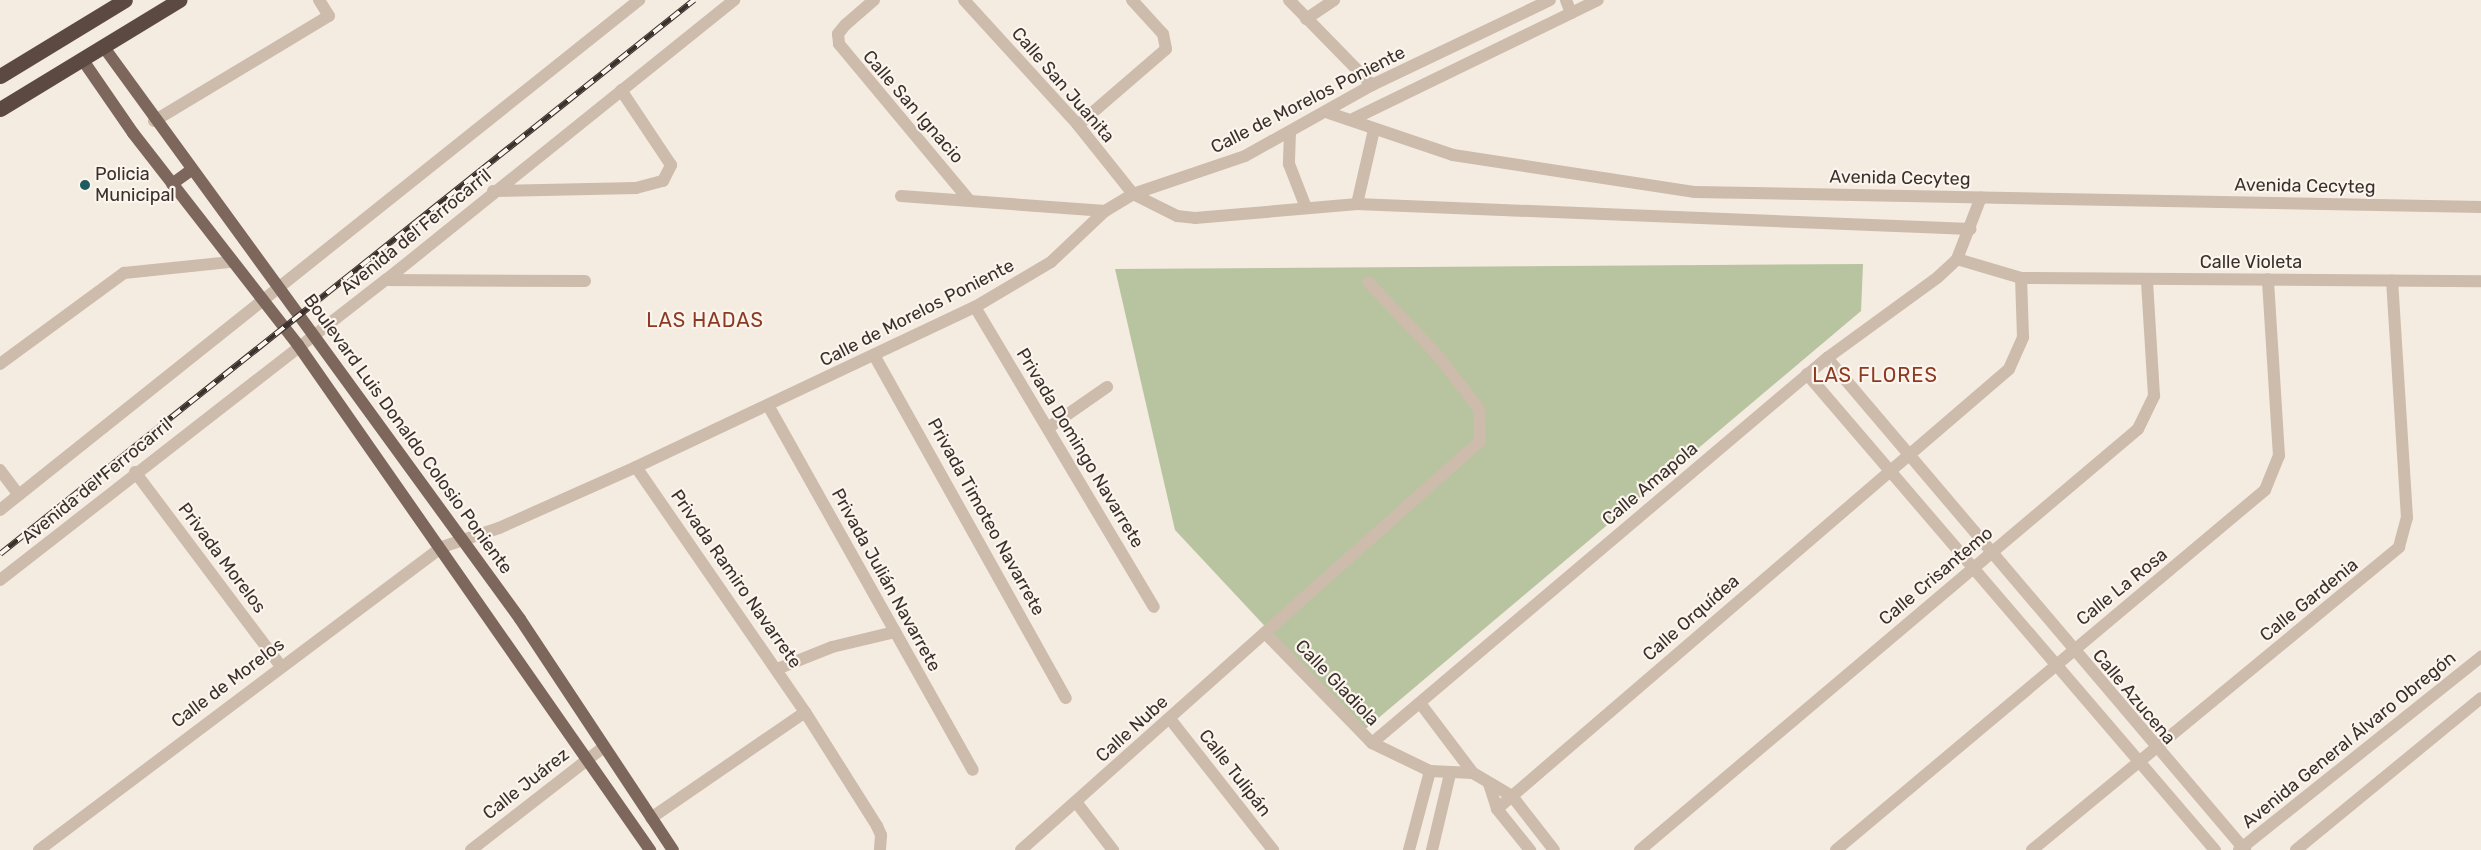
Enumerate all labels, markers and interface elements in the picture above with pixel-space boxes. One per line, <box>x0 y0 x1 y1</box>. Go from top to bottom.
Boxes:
street label: Calle San Juanita <box>1007 23 1119 147</box>
street label: Calle de Morelos Poniente <box>1207 42 1409 158</box>
street label: Calle San Ignacio <box>858 46 968 168</box>
place label: Policia Municipal <box>95 164 175 206</box>
street label: Avenida del Ferrocarril <box>336 165 496 299</box>
street label: Avenida Cecyteg <box>1829 166 1971 190</box>
street label: Avenida Cecyteg <box>2234 174 2376 198</box>
marker: Policia Municipal <box>79 179 91 191</box>
street label: Calle Violeta <box>2200 251 2302 273</box>
street label: Calle de Morelos Poniente <box>816 255 1018 371</box>
street label: Boulevard Luis Donaldo Colosio Poniente <box>299 290 517 578</box>
district label: LAS HADAS <box>645 308 765 332</box>
street label: Privada Domingo Navarrete <box>1012 344 1148 552</box>
district label: LAS FLORES <box>1811 363 1939 387</box>
street label: Avenida del Ferrocarril <box>17 414 177 548</box>
street label: Privada Timoteo Navarrete <box>923 414 1049 620</box>
street label: Calle Amapola <box>1598 438 1702 530</box>
street label: Privada Ramiro Navarrete <box>666 485 806 673</box>
street label: Privada Julián Navarrete <box>827 485 945 675</box>
street label: Privada Morelos <box>173 499 271 617</box>
street label: Calle Crisantemo <box>1875 522 1997 630</box>
street label: Calle La Rosa <box>2072 544 2172 630</box>
street label: Calle Gardenia <box>2256 554 2362 646</box>
street label: Calle Orquídea <box>1638 570 1744 666</box>
street label: Calle de Morelos <box>167 634 289 732</box>
street label: Calle Gladiola <box>1291 635 1383 731</box>
street label: Calle Azucena <box>2088 645 2180 749</box>
street label: Avenida General Álvaro Obregón <box>2238 647 2460 833</box>
street label: Calle Nube <box>1092 691 1172 767</box>
street label: Calle Tulipán <box>1194 725 1276 821</box>
street label: Calle Juárez <box>479 744 573 824</box>

